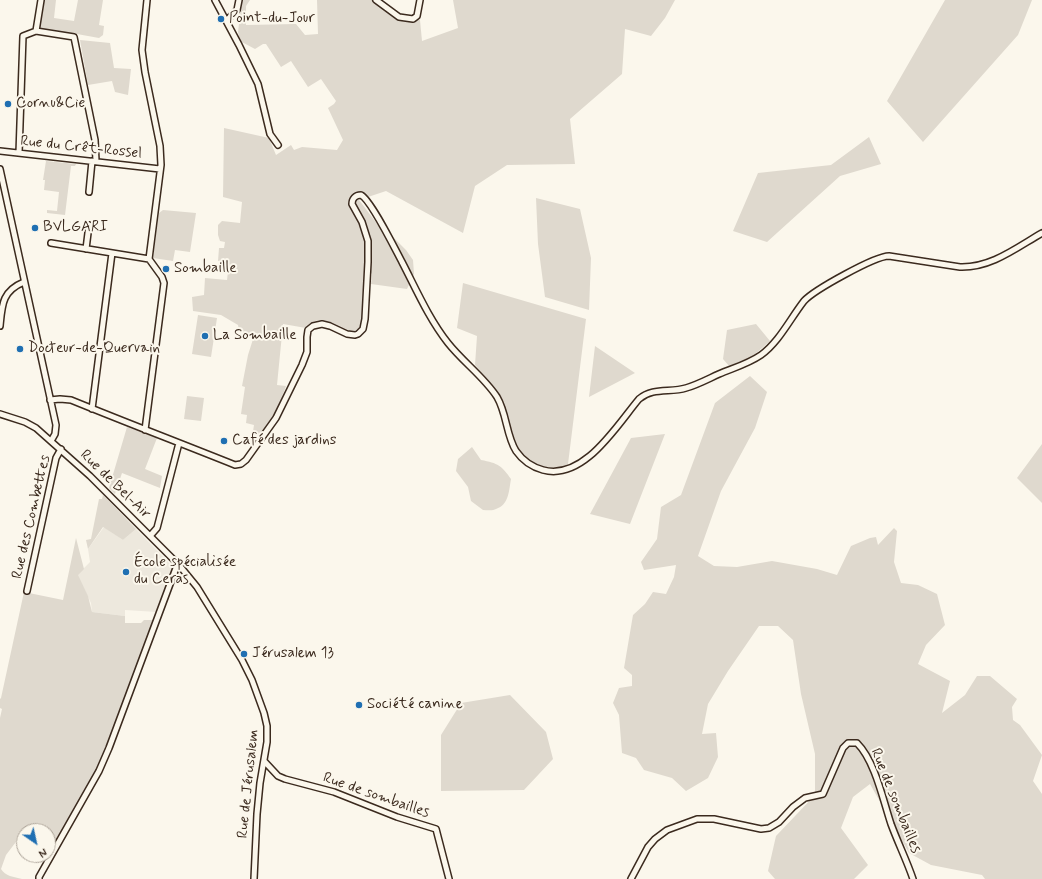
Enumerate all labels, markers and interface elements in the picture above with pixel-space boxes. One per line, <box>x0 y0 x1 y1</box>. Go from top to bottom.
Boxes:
place label: Point-du-Jour <box>229 10 315 28</box>
marker: Point-du-Jour <box>216 14 226 24</box>
place label: Cornu&Cie <box>16 95 85 113</box>
marker: Cornu&Cie <box>3 99 13 109</box>
street label: Rue du Crêt-Rossel <box>19 133 143 163</box>
place label: BVLGARI <box>43 219 108 237</box>
marker: BVLGARI <box>30 223 40 233</box>
place label: Sombaille <box>174 260 237 278</box>
marker: Sombaille <box>161 264 171 274</box>
place label: La Sombaille <box>213 327 297 345</box>
marker: La Sombaille <box>200 331 210 341</box>
place label: Docteur-de-Quervain <box>28 340 160 358</box>
marker: Docteur-de-Quervain <box>15 344 25 354</box>
place label: Café des jardins <box>232 432 337 450</box>
marker: Café des jardins <box>219 436 229 446</box>
street label: Rue de Bel-Air <box>76 447 154 523</box>
street label: Rue des Combettes <box>9 453 55 581</box>
place label: École spécialisée du Ceras <box>134 554 236 589</box>
marker: École spécialisée du Ceras <box>121 567 131 577</box>
place label: Jérusalem 13 <box>252 645 334 663</box>
marker: Jérusalem 13 <box>239 649 249 659</box>
place label: Société canine <box>367 696 463 714</box>
marker: Société canine <box>354 700 364 710</box>
street label: Rue de Jérusalem <box>234 729 264 839</box>
street label: Rue de sombailles <box>866 746 924 856</box>
street label: Rue de sombailles <box>320 769 432 823</box>
north arrow <box>16 823 56 863</box>
text: N <box>35 844 49 860</box>

